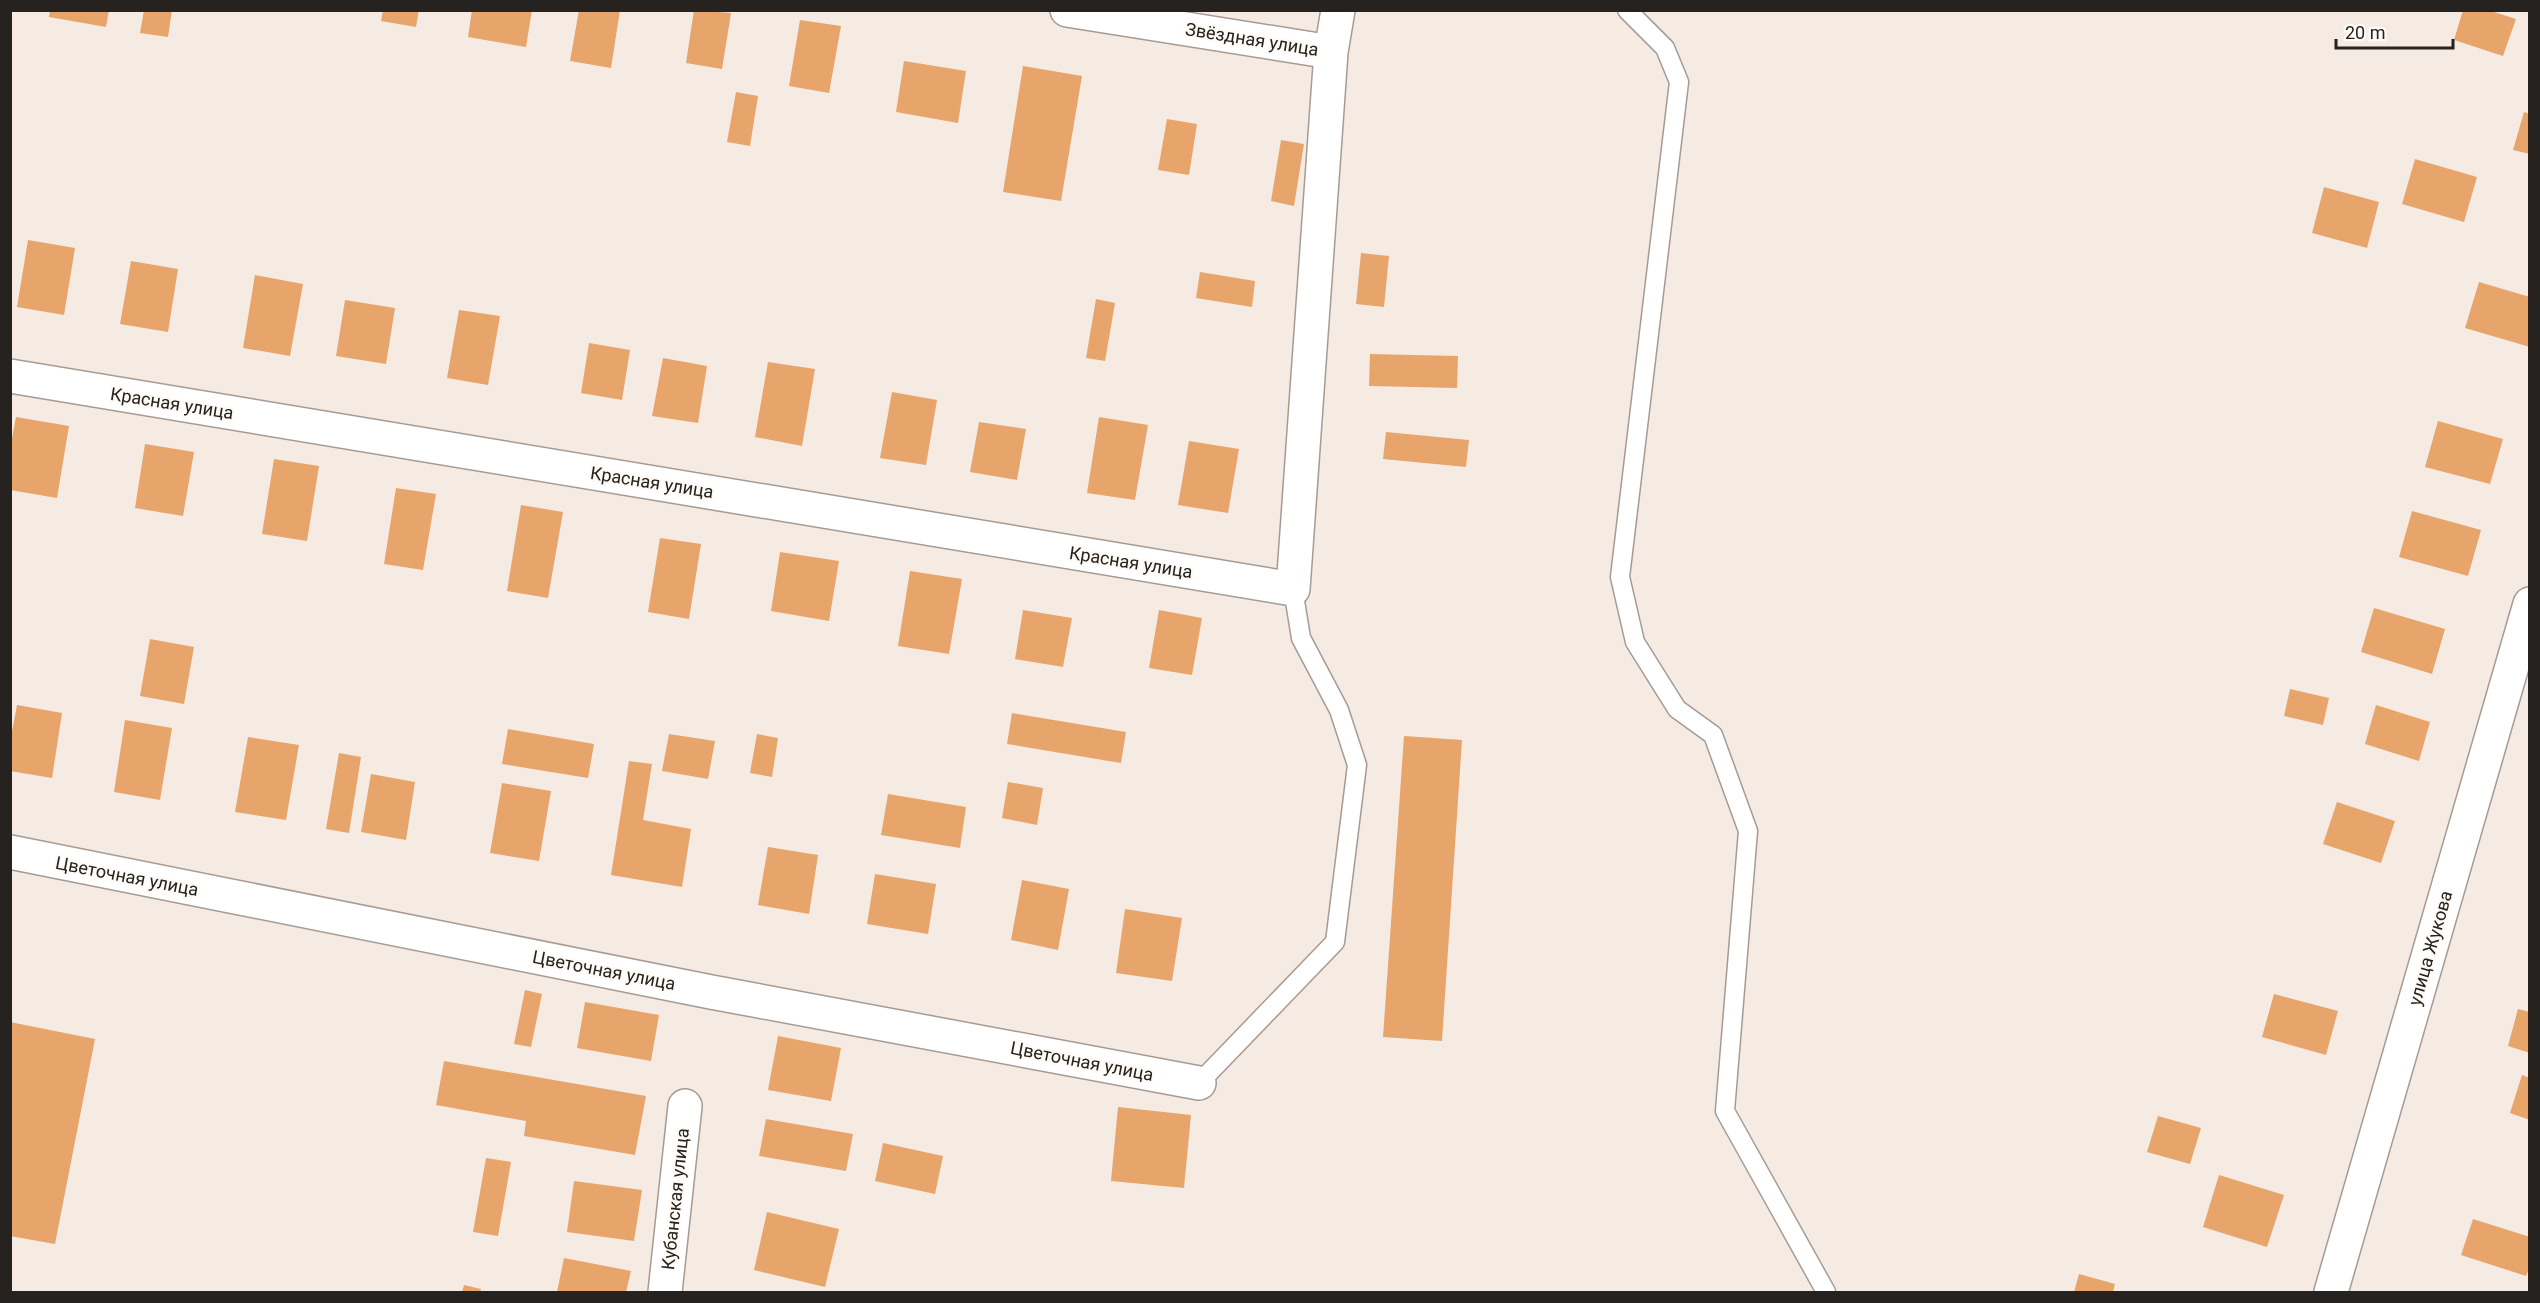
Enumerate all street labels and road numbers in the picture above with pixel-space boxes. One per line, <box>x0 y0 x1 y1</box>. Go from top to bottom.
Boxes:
street label: Звёздная улица <box>1184 18 1320 60</box>
street label: Красная улица <box>109 383 235 423</box>
street label: Красная улица <box>589 462 715 502</box>
street label: Красная улица <box>1068 542 1194 582</box>
street label: Цветочная улица <box>54 852 200 900</box>
street label: улица Жукова <box>2404 888 2456 1008</box>
street label: Цветочная улица <box>531 946 677 994</box>
street label: Цветочная улица <box>1009 1037 1155 1085</box>
street label: Кубанская улица <box>657 1127 693 1271</box>

